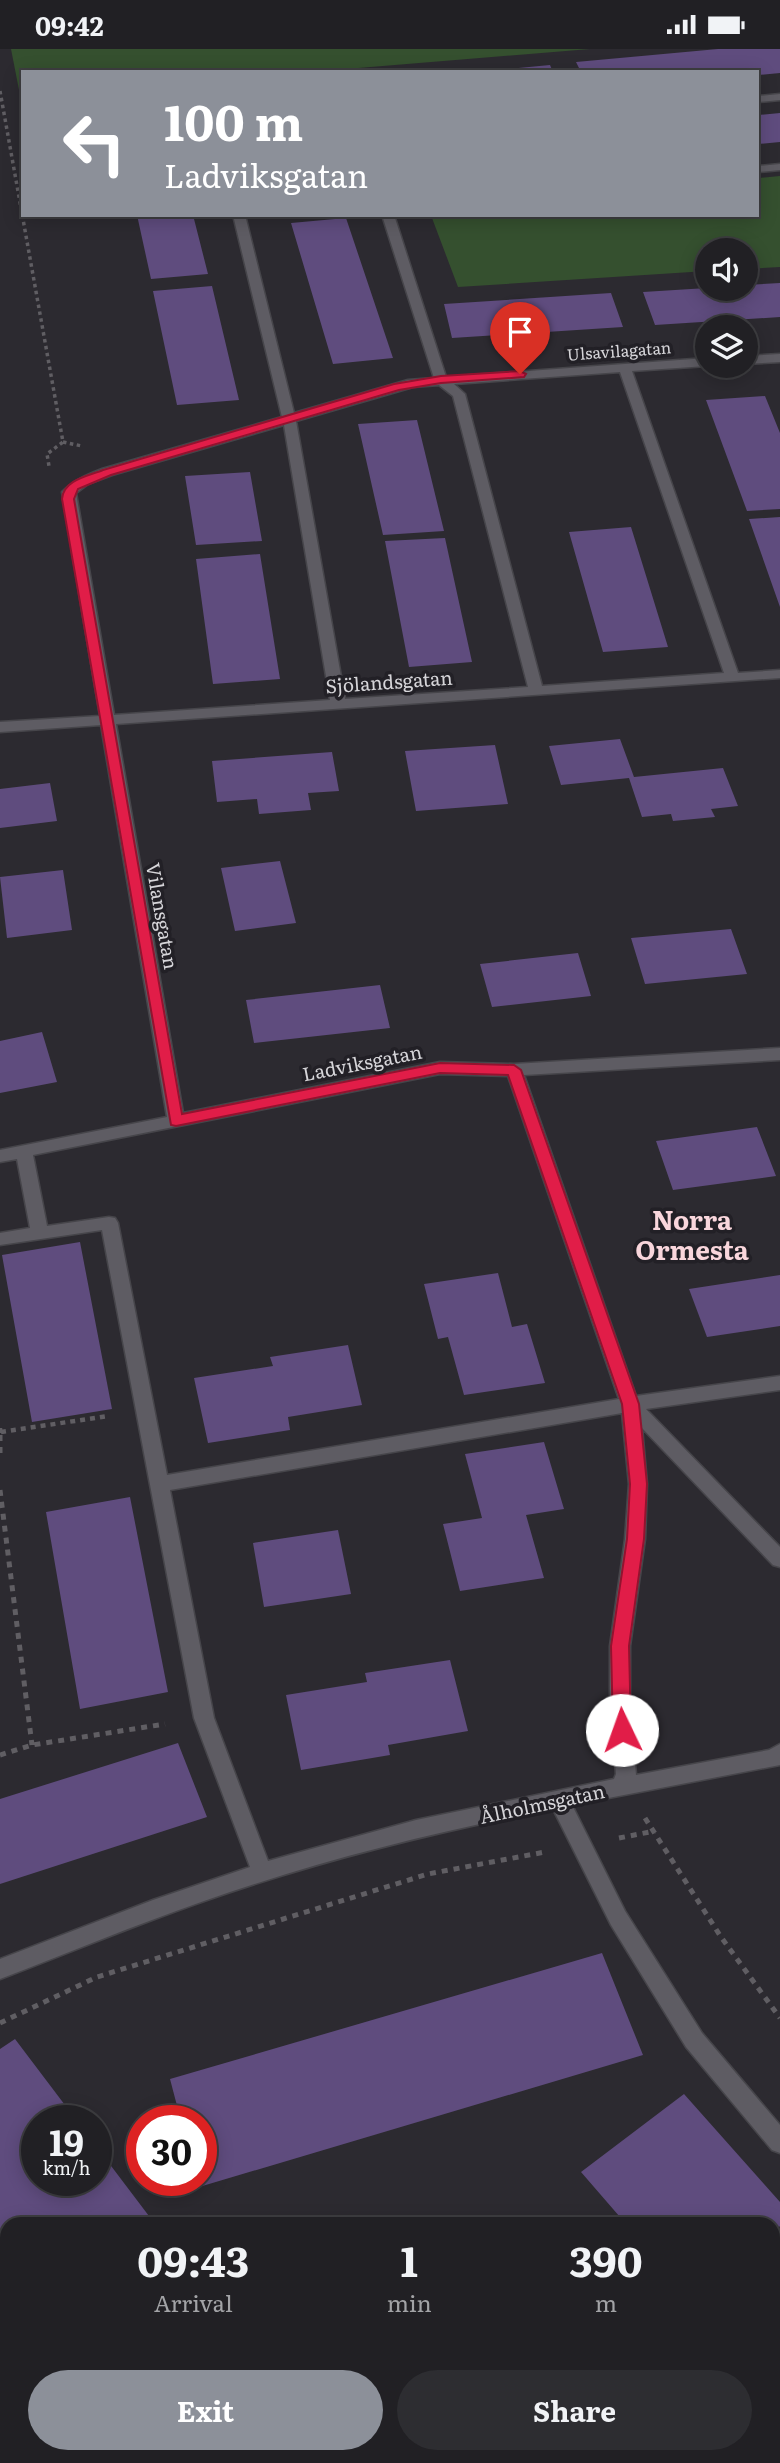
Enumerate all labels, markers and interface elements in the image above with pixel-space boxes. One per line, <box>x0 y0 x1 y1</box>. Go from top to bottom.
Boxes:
text: 09:42 <box>35 5 104 44</box>
text: 100 m <box>164 83 303 156</box>
icon: left <box>49 98 140 189</box>
text: Ladviksgatan <box>164 150 368 198</box>
map controls <box>695 238 758 378</box>
button: sound <box>695 238 758 301</box>
pin <box>490 302 550 374</box>
icon: arrive <box>501 313 539 351</box>
button: layers <box>695 315 758 378</box>
street label: Ulsavilagatan <box>566 334 672 366</box>
street label: Sjölandsgatan <box>324 663 454 699</box>
street label: Vilansgatan <box>140 861 186 971</box>
street label: Ladviksgatan <box>300 1037 424 1087</box>
district label: Norra Ormesta <box>635 1199 749 1268</box>
position arrow <box>585 1693 659 1767</box>
street label: Ålholmsgatan <box>477 1776 607 1830</box>
speed limit sign: 30 <box>126 2105 217 2196</box>
text: 19 <box>49 2115 84 2167</box>
text: km/h <box>43 2154 90 2181</box>
text: 09:43 <box>137 2228 249 2290</box>
text: 1 <box>401 2228 418 2290</box>
text: 390 <box>569 2228 643 2290</box>
text: Arrival <box>154 2285 233 2319</box>
text: min <box>387 2285 432 2319</box>
text: m <box>595 2285 617 2319</box>
button: Exit <box>28 2370 383 2450</box>
button: Share <box>397 2370 752 2450</box>

